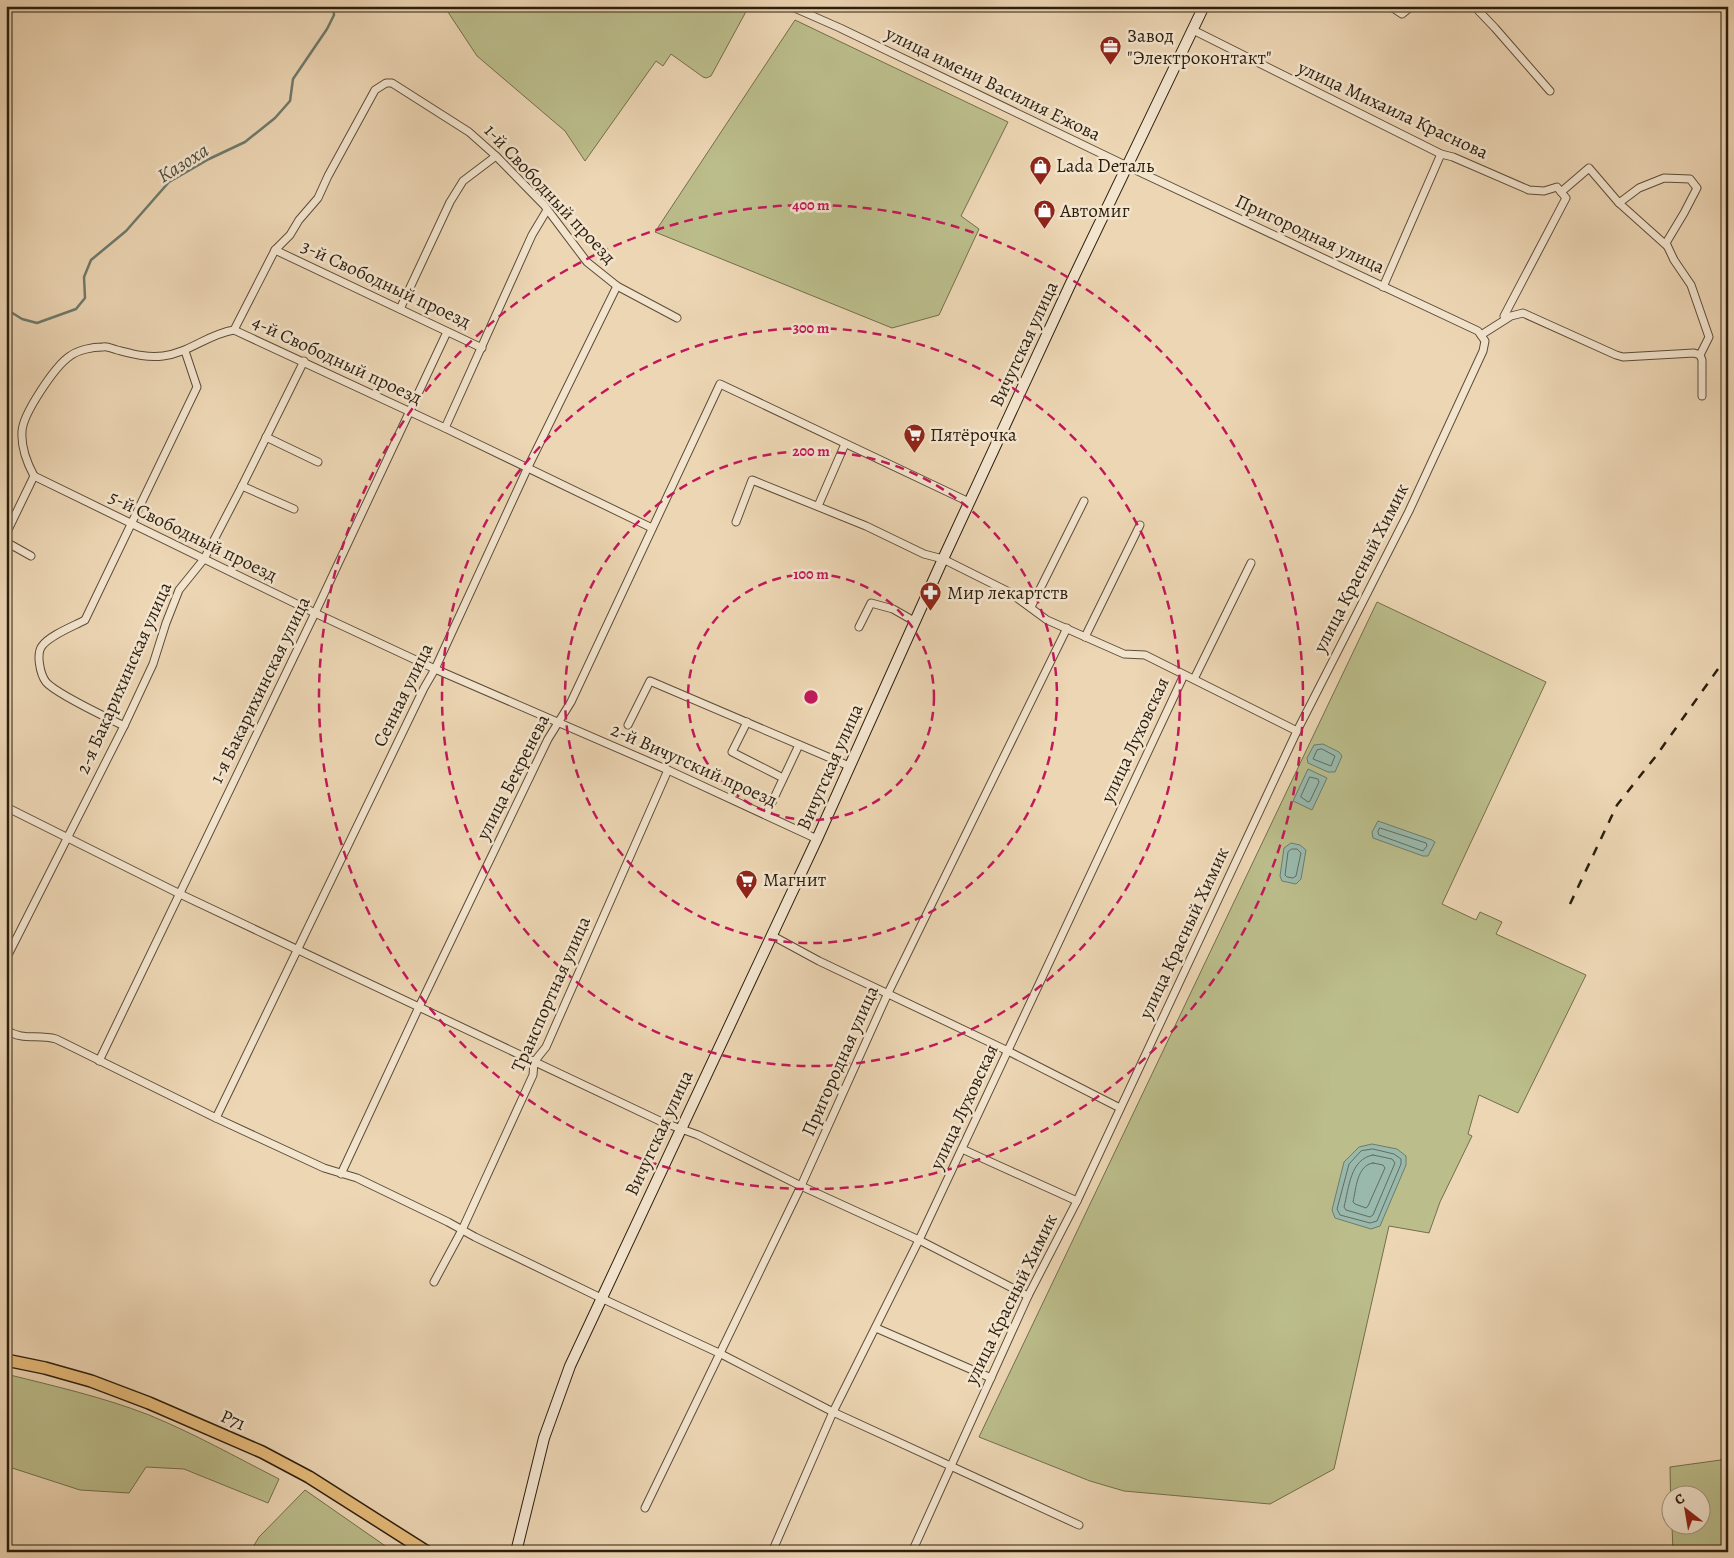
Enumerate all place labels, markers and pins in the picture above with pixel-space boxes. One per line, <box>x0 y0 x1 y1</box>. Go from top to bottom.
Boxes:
place label: Завод "Электроконтакт" <box>1127 23 1272 71</box>
office icon: Завод "Электроконтакт" <box>1099 35 1123 66</box>
place label: Lada Dеталь <box>1056 153 1154 179</box>
shop icon: Lada Dеталь <box>1028 154 1052 185</box>
place label: Автомиг <box>1059 198 1130 224</box>
shop icon: Автомиг <box>1032 199 1056 230</box>
place label: Пятёрочка <box>930 422 1017 448</box>
supermarket icon: Пятёрочка <box>902 423 926 454</box>
place label: Мир лекартств <box>947 580 1068 606</box>
pharmacy icon: Мир лекартств <box>919 581 943 612</box>
centre of rings <box>802 688 820 706</box>
place label: Магнит <box>763 867 827 893</box>
supermarket icon: Магнит <box>735 868 759 899</box>

